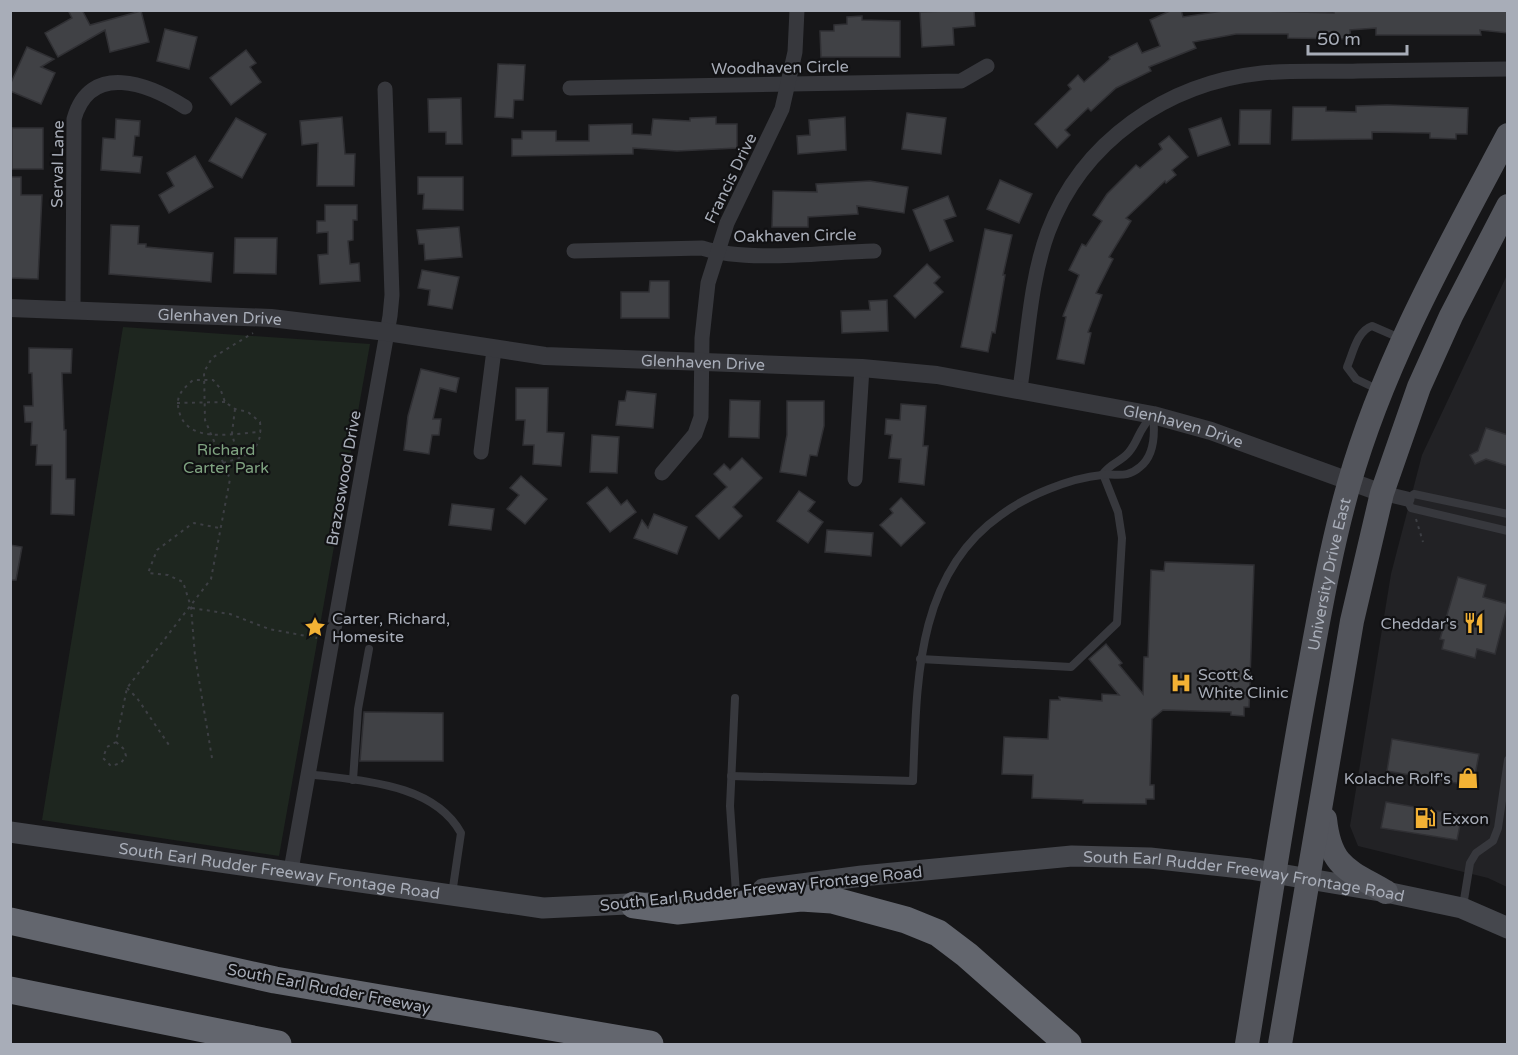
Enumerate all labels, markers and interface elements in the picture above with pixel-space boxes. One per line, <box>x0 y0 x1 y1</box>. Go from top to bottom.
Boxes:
scale bar <box>1308 18 1407 56</box>
text: 50 m <box>1317 28 1361 50</box>
street label: Woodhaven Circle <box>711 57 849 79</box>
street label: Serval Lane <box>47 120 69 208</box>
street label: Francis Drive <box>700 130 761 227</box>
street label: Oakhaven Circle <box>733 225 857 247</box>
street label: Glenhaven Drive <box>157 305 283 330</box>
street label: Glenhaven Drive <box>641 351 766 375</box>
street label: Glenhaven Drive <box>1121 401 1246 453</box>
street label: Brazoswood Drive <box>322 409 366 547</box>
park label: Richard Carter Park <box>183 440 269 478</box>
street label: University Drive East <box>1304 496 1356 652</box>
place label: Carter, Richard, Homesite <box>332 609 450 647</box>
restaurant icon: Cheddar's <box>1462 611 1486 635</box>
place label: Cheddar's <box>1381 614 1457 634</box>
place icon: Carter, Richard, Homesite <box>303 615 327 639</box>
place label: Scott & White Clinic <box>1198 665 1288 703</box>
hospital icon: Scott & White Clinic <box>1169 671 1193 695</box>
shop icon: Kolache Rolf's <box>1456 766 1480 790</box>
place label: Kolache Rolf's <box>1344 769 1451 789</box>
fuel station icon: Exxon <box>1413 806 1437 830</box>
place label: Exxon <box>1442 809 1489 829</box>
street label: South Earl Rudder Freeway Frontage Road <box>117 839 441 904</box>
street label: South Earl Rudder Freeway Frontage Road <box>1083 847 1406 907</box>
street label: South Earl Rudder Freeway Frontage Road <box>599 862 923 916</box>
street label: South Earl Rudder Freeway <box>225 959 433 1019</box>

